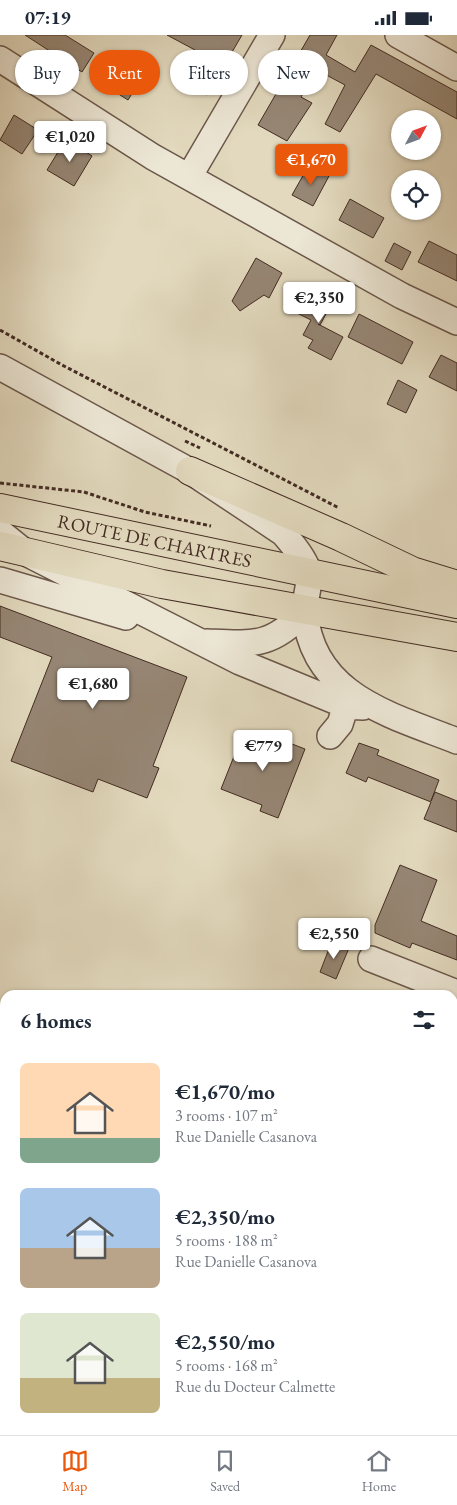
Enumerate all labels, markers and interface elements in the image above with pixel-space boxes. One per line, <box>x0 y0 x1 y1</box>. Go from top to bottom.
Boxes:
text: 07:19 <box>25 5 71 30</box>
chip: Buy <box>15 50 79 95</box>
chip: Rent <box>89 50 160 95</box>
chip: Filters <box>170 50 248 95</box>
chip: New <box>258 50 328 95</box>
north arrow <box>391 110 441 160</box>
map controls <box>391 110 441 220</box>
pin: €1,020 <box>29 121 111 163</box>
text: €1,020 <box>45 126 95 147</box>
pin: €1,670 <box>270 143 352 186</box>
text: €1,670 <box>286 149 336 170</box>
button: locate <box>391 170 441 220</box>
pin: €2,350 <box>278 281 360 324</box>
text: €2,350 <box>294 287 344 308</box>
street label: ROUTE DE CHARTRES <box>55 508 254 573</box>
pin: €1,680 <box>52 667 134 710</box>
text: €1,680 <box>68 673 118 694</box>
pin: €779 <box>233 729 293 772</box>
text: €779 <box>244 735 282 756</box>
pin: €2,550 <box>293 917 375 960</box>
text: €2,550 <box>309 923 359 944</box>
icon: filters <box>410 1006 438 1034</box>
text: 6 homes <box>20 1007 92 1034</box>
text: €1,670/mo <box>175 1078 275 1105</box>
icon: home <box>60 1083 120 1143</box>
text: 3 rooms · 107 m² <box>175 1105 278 1126</box>
text: Rue Danielle Casanova <box>175 1126 317 1147</box>
text: €2,350/mo <box>175 1203 275 1230</box>
icon: home <box>60 1208 120 1268</box>
text: 5 rooms · 188 m² <box>175 1230 278 1251</box>
text: Rue Danielle Casanova <box>175 1251 317 1272</box>
text: €2,550/mo <box>175 1328 275 1355</box>
icon: home <box>60 1333 120 1393</box>
text: 5 rooms · 168 m² <box>175 1355 278 1376</box>
text: Rue du Docteur Calmette <box>175 1376 335 1397</box>
tab: Map <box>61 1447 89 1495</box>
tab: Saved <box>210 1447 240 1495</box>
tab: Home <box>362 1447 396 1495</box>

